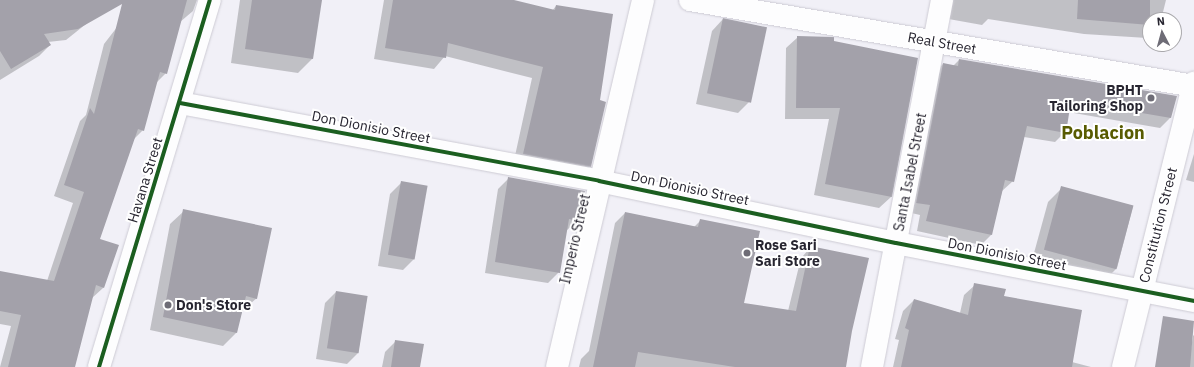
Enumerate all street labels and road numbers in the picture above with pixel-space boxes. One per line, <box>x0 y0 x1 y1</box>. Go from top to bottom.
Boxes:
street label: Real Street <box>906 29 978 57</box>
street label: Don Dionisio Street <box>310 107 432 147</box>
street label: Santa Isabel Street <box>890 111 930 233</box>
street label: Havana Street <box>124 135 166 225</box>
street label: Constitution Street <box>1136 166 1180 284</box>
street label: Don Dionisio Street <box>629 167 751 209</box>
street label: Imperio Street <box>556 192 594 286</box>
street label: Don Dionisio Street <box>946 234 1068 274</box>

